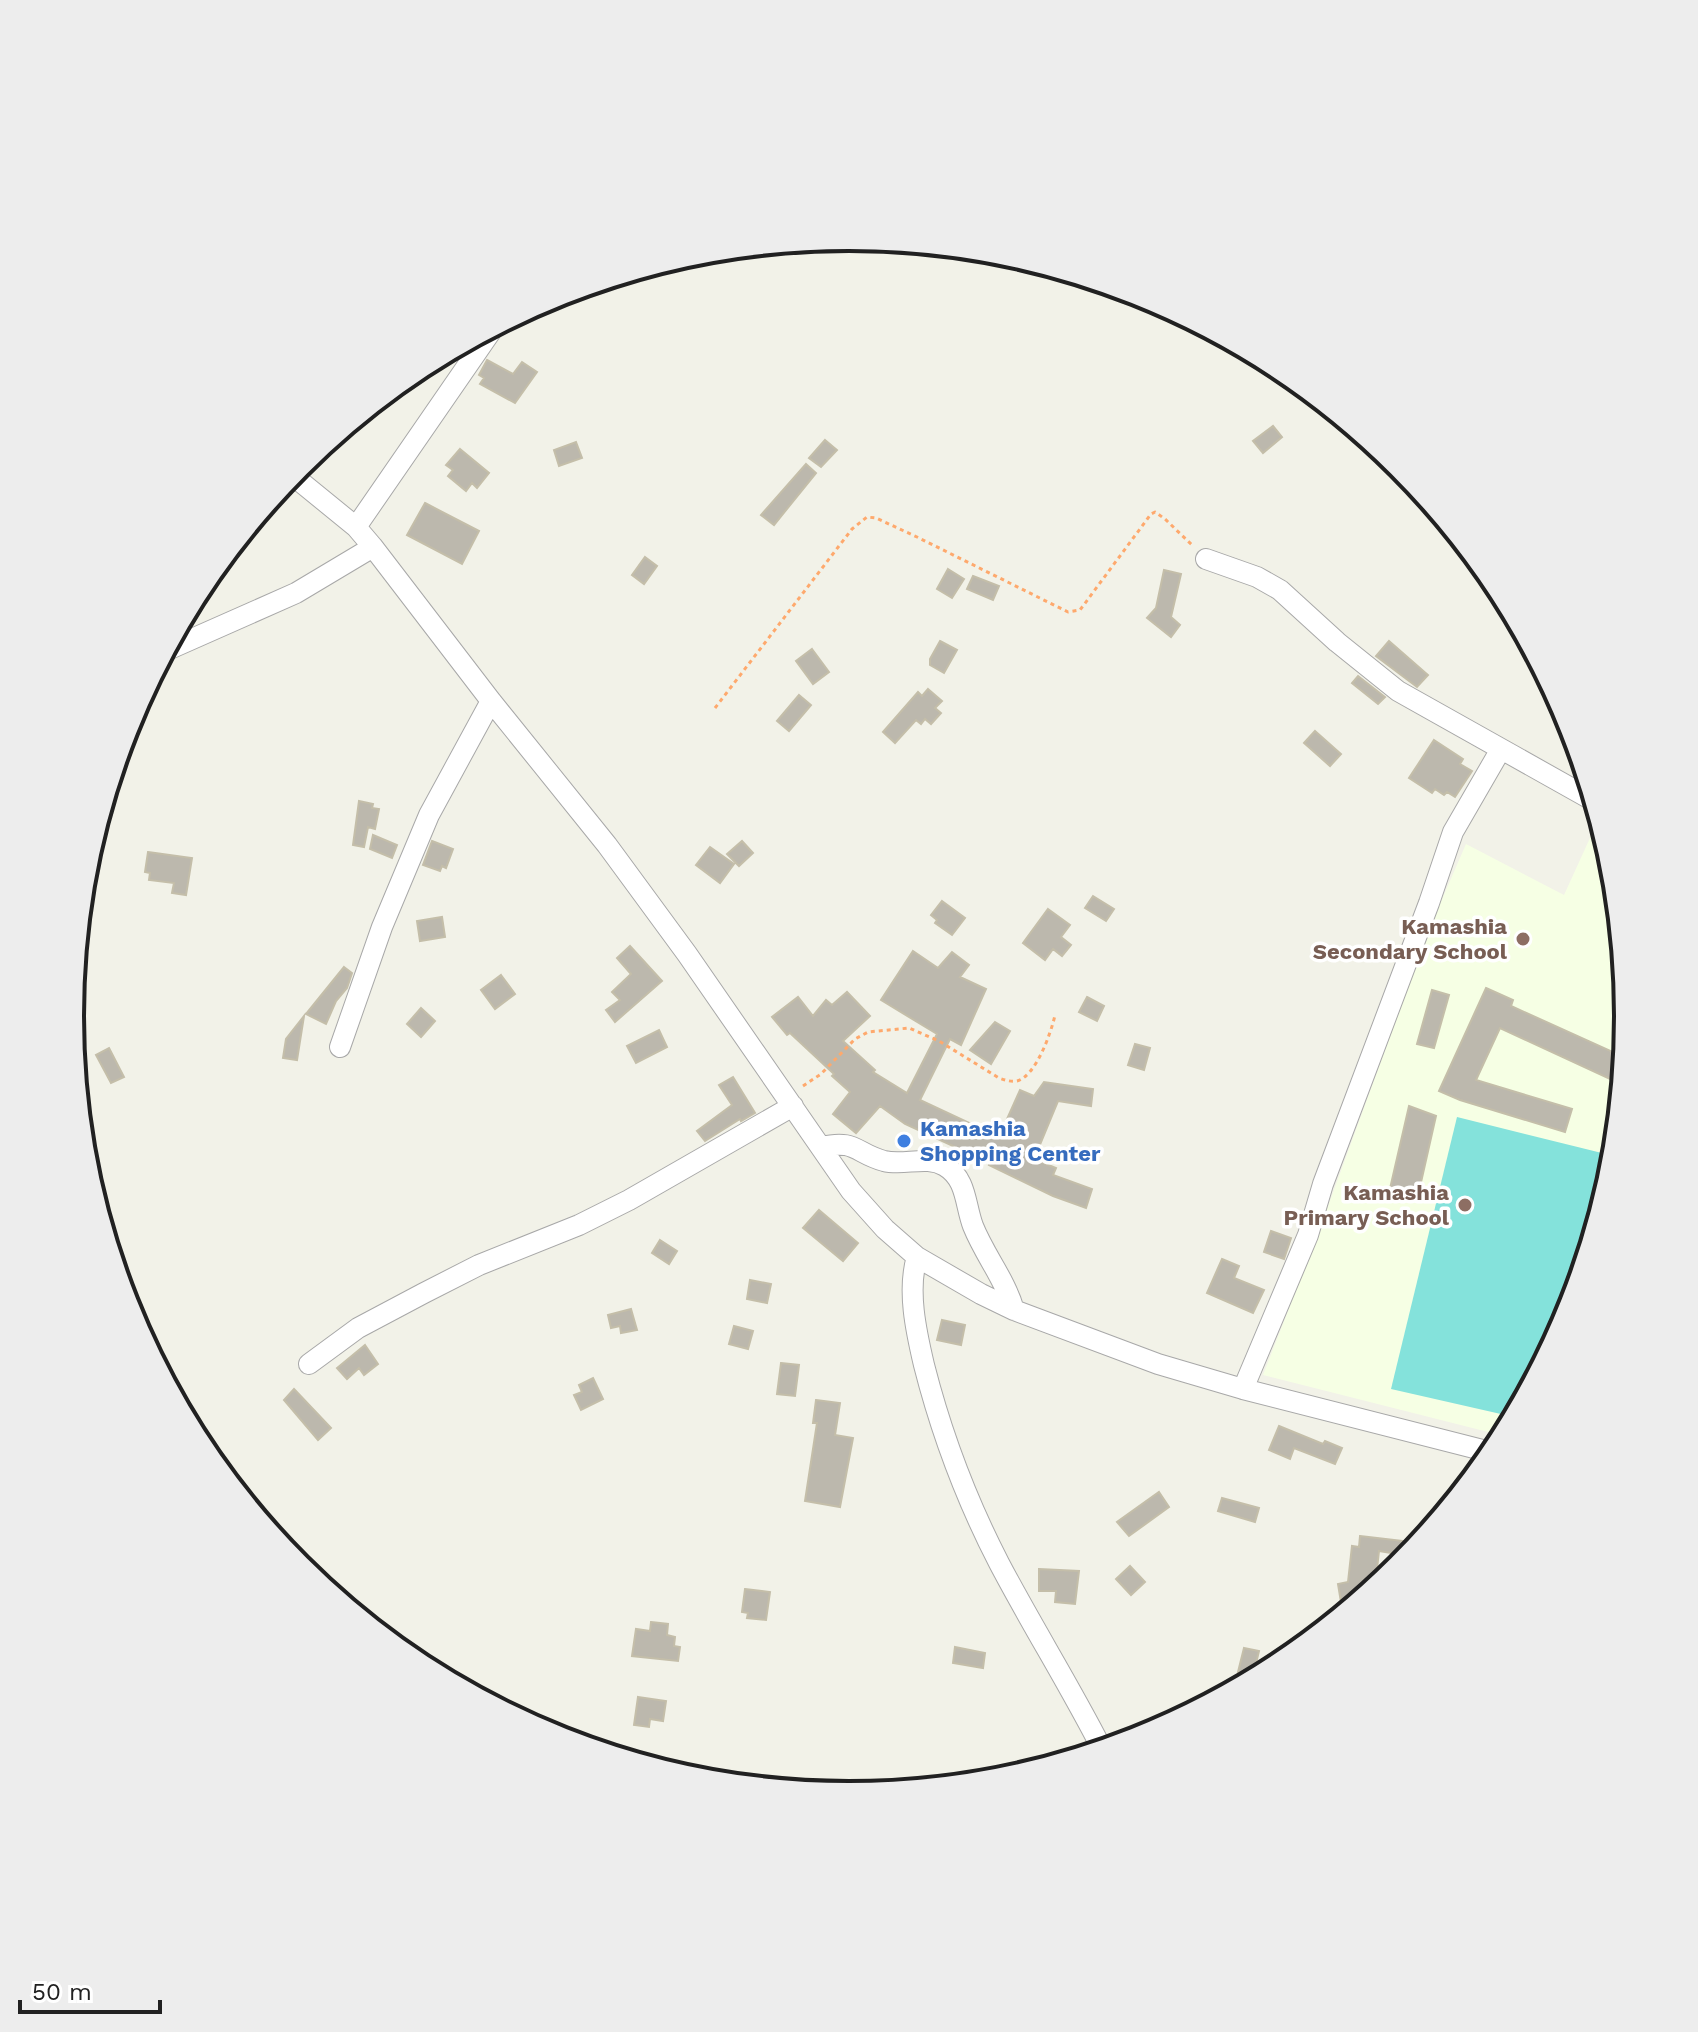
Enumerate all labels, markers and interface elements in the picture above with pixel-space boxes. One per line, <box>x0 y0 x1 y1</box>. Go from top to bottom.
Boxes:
place label: Kamashia Secondary School <box>1313 914 1508 964</box>
marker: Kamashia Secondary School <box>1514 930 1532 948</box>
place label: Kamashia Shopping Center <box>920 1116 1101 1166</box>
marker: Kamashia Shopping Center <box>895 1132 913 1150</box>
place label: Kamashia Primary School <box>1283 1180 1450 1230</box>
marker: Kamashia Primary School <box>1456 1196 1474 1214</box>
scale bar <box>20 1964 160 2014</box>
text: 50 m <box>32 1978 92 2006</box>

